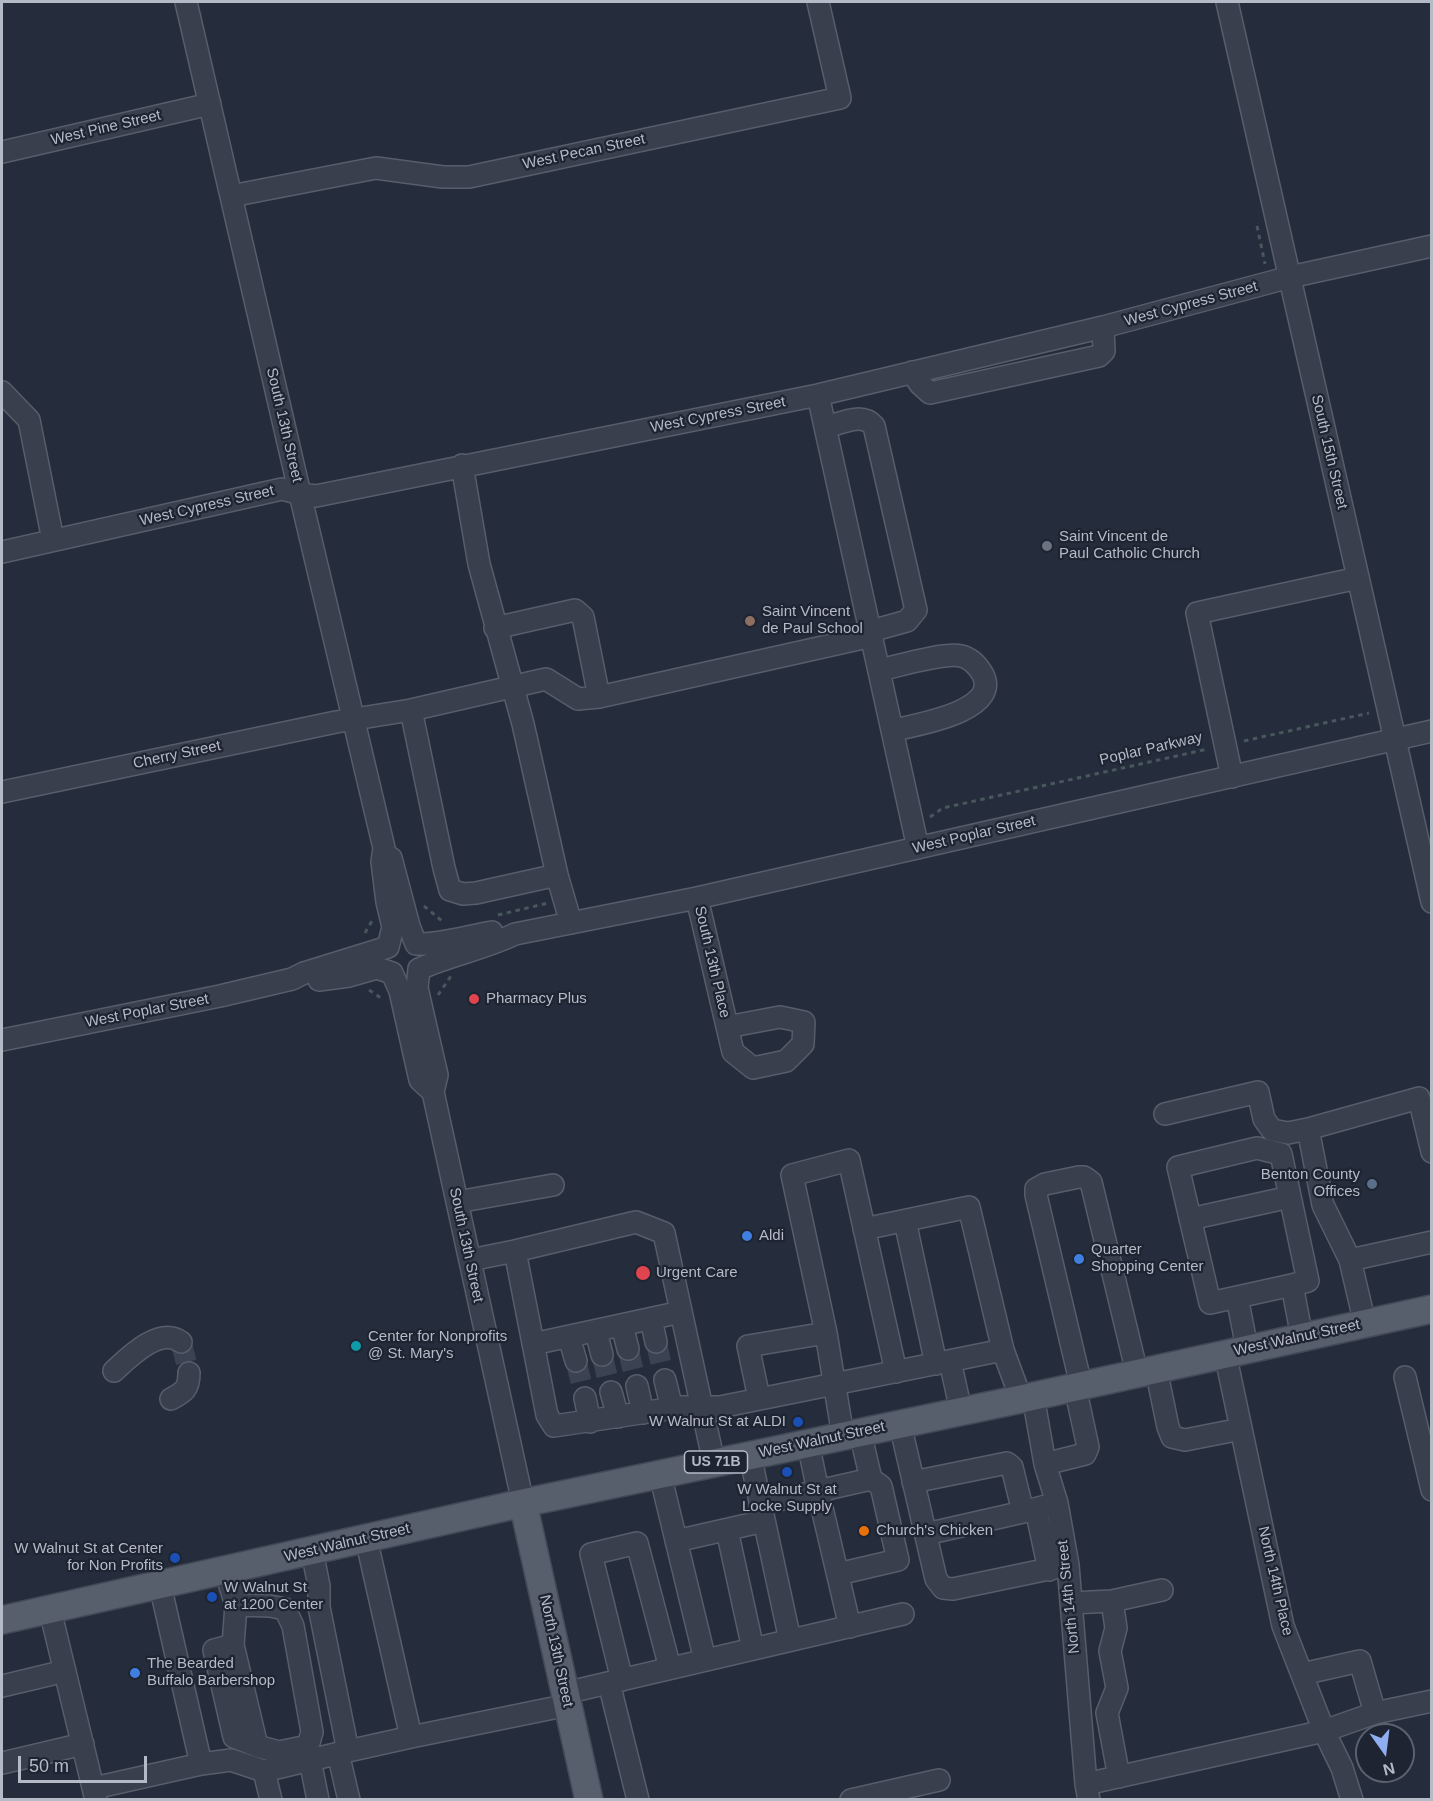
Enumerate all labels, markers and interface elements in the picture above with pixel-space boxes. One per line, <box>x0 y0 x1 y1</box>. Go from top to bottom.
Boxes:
street label: West Pine Street <box>49 107 163 149</box>
street label: West Pecan Street <box>521 130 647 174</box>
street label: West Cypress Street <box>1122 278 1260 330</box>
street label: South 13th Street <box>262 366 306 484</box>
street label: West Cypress Street <box>649 393 787 437</box>
street label: South 15th Street <box>1307 393 1351 511</box>
street label: West Cypress Street <box>138 482 276 530</box>
place label: Saint Vincent de Paul Catholic Church <box>1059 528 1200 563</box>
marker: Saint Vincent de Paul Catholic Church <box>1040 539 1054 553</box>
place label: Saint Vincent de Paul School <box>762 603 863 638</box>
marker: Saint Vincent de Paul School <box>743 614 757 628</box>
street label: Poplar Parkway <box>1098 728 1204 770</box>
street label: Cherry Street <box>132 737 222 773</box>
street label: West Poplar Street <box>911 812 1037 858</box>
street label: South 13th Place <box>690 904 734 1020</box>
street label: West Poplar Street <box>84 990 210 1032</box>
place label: Pharmacy Plus <box>486 990 587 1008</box>
marker: Pharmacy Plus <box>467 992 481 1006</box>
place label: Benton County Offices <box>1261 1166 1360 1201</box>
marker: Benton County Offices <box>1365 1177 1379 1191</box>
street label: South 13th Street <box>445 1186 487 1304</box>
place label: Aldi <box>759 1227 784 1245</box>
marker: Aldi <box>740 1229 754 1243</box>
place label: Quarter Shopping Center <box>1091 1241 1204 1276</box>
marker: Quarter Shopping Center <box>1072 1252 1086 1266</box>
marker: Urgent Care <box>634 1264 652 1282</box>
place label: Urgent Care <box>656 1264 738 1282</box>
street label: West Walnut Street <box>1232 1316 1362 1360</box>
place label: Center for Nonprofits @ St. Mary's <box>368 1328 507 1363</box>
marker: Center for Nonprofits @ St. Mary's <box>349 1339 363 1353</box>
place label: W Walnut St at ALDI <box>649 1413 786 1431</box>
marker: W Walnut St at ALDI <box>791 1415 805 1429</box>
street label: West Walnut Street <box>757 1418 887 1462</box>
road number: US 71B <box>684 1451 748 1473</box>
marker: W Walnut St at Locke Supply <box>780 1465 794 1479</box>
place label: W Walnut St at Locke Supply <box>737 1481 837 1516</box>
street label: West Walnut Street <box>282 1520 412 1566</box>
place label: Church's Chicken <box>876 1522 993 1540</box>
marker: Church's Chicken <box>857 1524 871 1538</box>
street label: North 14th Place <box>1254 1525 1296 1637</box>
street label: North 14th Street <box>1054 1539 1084 1655</box>
place label: W Walnut St at Center for Non Profits <box>14 1540 163 1575</box>
marker: W Walnut St at Center for Non Profits <box>168 1551 182 1565</box>
place label: W Walnut St at 1200 Center <box>224 1579 323 1614</box>
marker: W Walnut St at 1200 Center <box>205 1590 219 1604</box>
street label: North 13th Street <box>535 1593 577 1709</box>
place label: The Bearded Buffalo Barbershop <box>147 1655 275 1690</box>
marker: The Bearded Buffalo Barbershop <box>128 1666 142 1680</box>
north arrow <box>1355 1723 1415 1783</box>
scale bar <box>21 1744 150 1782</box>
text: 50 m <box>29 1756 69 1776</box>
text: N <box>1381 1759 1397 1779</box>

